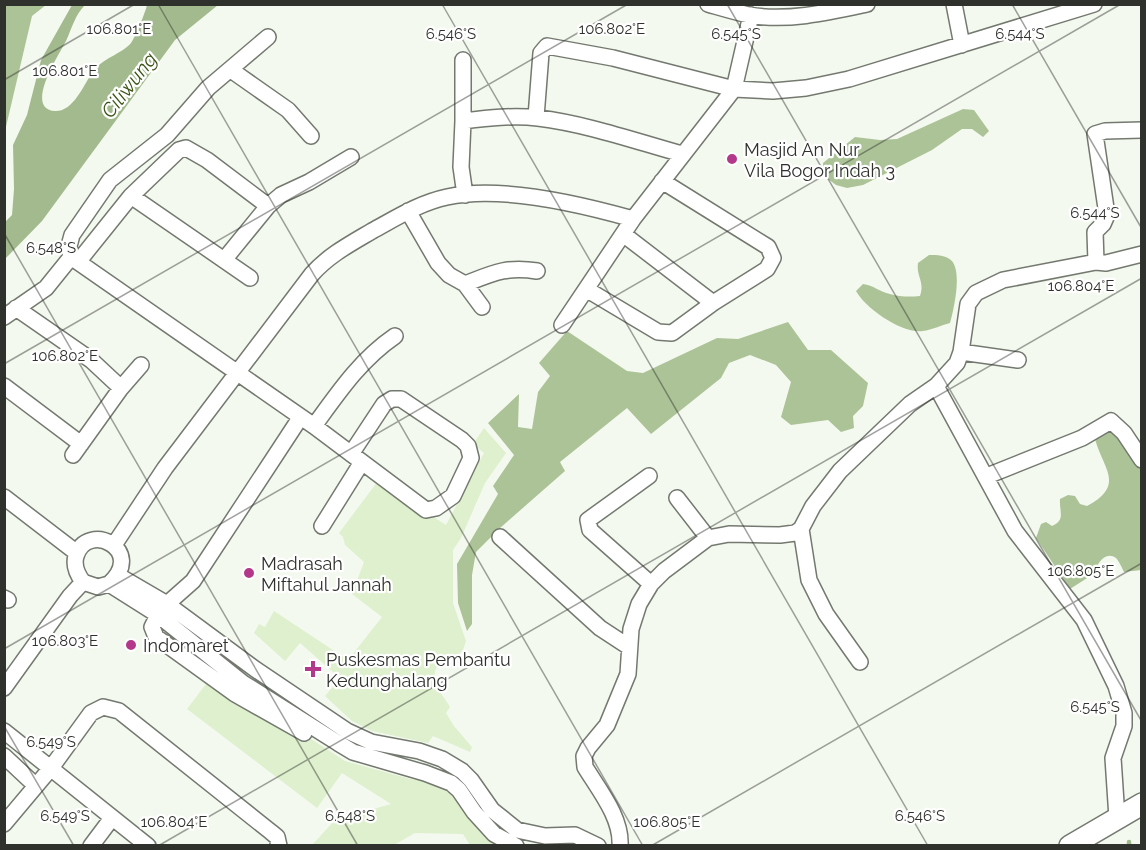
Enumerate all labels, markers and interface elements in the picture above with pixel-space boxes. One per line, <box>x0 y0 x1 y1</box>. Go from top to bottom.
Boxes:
text: 106.801°E <box>87 20 151 38</box>
text: 106.802°E <box>579 20 645 38</box>
text: 6.546°S <box>426 25 476 43</box>
text: 6.545°S <box>711 25 761 43</box>
text: 6.544°S <box>995 25 1045 43</box>
water label: Ciliwung <box>96 47 162 122</box>
text: 106.801°E <box>33 62 97 80</box>
place label: Masjid An Nur Vila Bogor Indah 3 <box>744 139 895 181</box>
marker: Masjid An Nur Vila Bogor Indah 3 <box>725 152 739 166</box>
text: 6.544°S <box>1070 204 1120 222</box>
text: 6.548°S <box>26 239 76 257</box>
text: 106.804°E <box>1048 277 1114 295</box>
text: 106.802°E <box>32 347 98 365</box>
place label: Madrasah Miftahul Jannah <box>261 553 392 595</box>
text: 106.805°E <box>1048 562 1114 580</box>
marker: Madrasah Miftahul Jannah <box>242 566 256 580</box>
text: 106.803°E <box>32 632 98 650</box>
place label: Indomaret <box>143 635 229 656</box>
marker: Indomaret <box>124 638 138 652</box>
place label: Puskesmas Pembantu Kedunghalang <box>326 649 511 691</box>
marker: Puskesmas Pembantu Kedunghalang <box>304 660 322 678</box>
text: 6.545°S <box>1070 698 1120 716</box>
text: 6.549°S <box>26 733 76 751</box>
text: 6.549°S <box>40 807 90 825</box>
text: 6.548°S <box>325 807 375 825</box>
text: 6.546°S <box>895 807 945 825</box>
text: 106.804°E <box>141 813 207 831</box>
text: 106.805°E <box>634 813 700 831</box>

